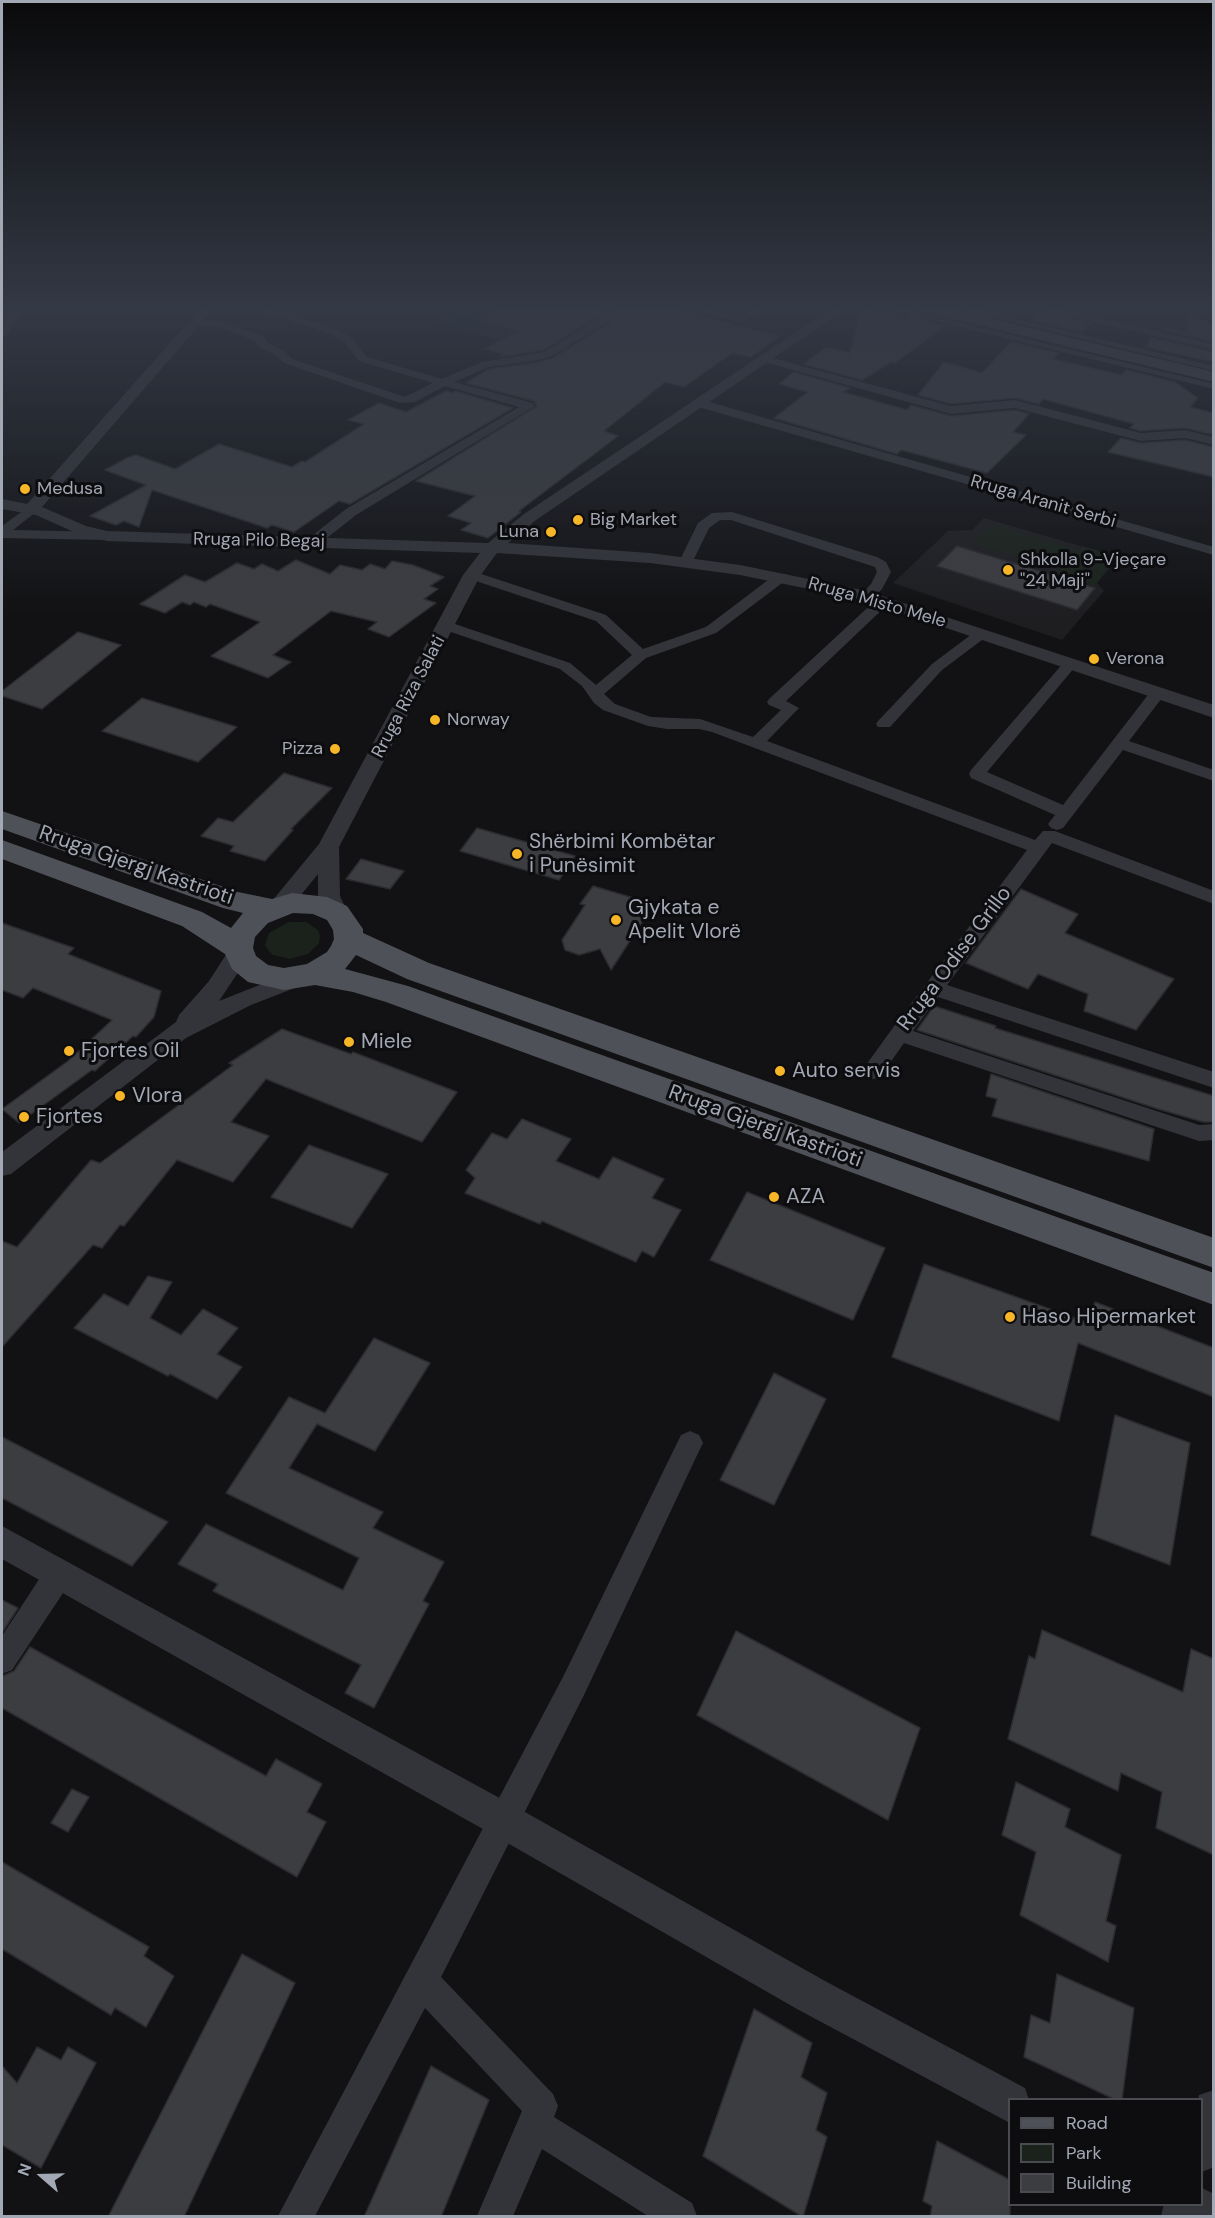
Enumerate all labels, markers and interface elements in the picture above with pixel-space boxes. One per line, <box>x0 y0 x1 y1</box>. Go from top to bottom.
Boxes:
street label: Rruga Aranit Serbi <box>968 471 1118 533</box>
place label: Medusa <box>37 478 103 500</box>
marker: Medusa <box>18 482 32 496</box>
place label: Big Market <box>590 509 677 531</box>
marker: Big Market <box>571 513 585 527</box>
place label: Luna <box>499 521 539 543</box>
marker: Luna <box>544 525 558 539</box>
street label: Rruga Pilo Begaj <box>193 529 325 553</box>
place label: Shkolla 9-Vjeçare "24 Maji" <box>1020 549 1166 592</box>
marker: Shkolla 9-Vjeçare "24 Maji" <box>1001 563 1015 577</box>
street label: Rruga Misto Mele <box>806 573 948 633</box>
street label: Rruga Riza Salati <box>368 632 450 762</box>
place label: Verona <box>1106 648 1164 670</box>
marker: Verona <box>1087 652 1101 666</box>
place label: Norway <box>447 709 510 731</box>
marker: Norway <box>428 713 442 727</box>
place label: Pizza <box>282 738 323 760</box>
marker: Pizza <box>328 742 342 756</box>
street label: Rruga Gjergj Kastrioti <box>35 821 237 911</box>
place label: Shërbimi Kombëtar i Punësimit <box>529 829 715 879</box>
marker: Shërbimi Kombëtar i Punësimit <box>510 847 524 861</box>
street label: Rruga Odise Grillo <box>893 882 1017 1036</box>
place label: Gjykata e Apelit Vlorë <box>628 895 741 945</box>
marker: Gjykata e Apelit Vlorë <box>609 913 623 927</box>
place label: Miele <box>361 1029 412 1055</box>
marker: Miele <box>342 1035 356 1049</box>
place label: Fjortes Oil <box>81 1038 180 1064</box>
marker: Fjortes Oil <box>62 1044 76 1058</box>
place label: Auto servis <box>792 1058 901 1084</box>
marker: Auto servis <box>773 1064 787 1078</box>
street label: Rruga Gjergj Kastrioti <box>665 1080 865 1174</box>
place label: Vlora <box>132 1083 182 1109</box>
marker: Vlora <box>113 1089 127 1103</box>
place label: Fjortes <box>36 1104 103 1130</box>
marker: Fjortes <box>17 1110 31 1124</box>
place label: AZA <box>786 1184 825 1210</box>
marker: AZA <box>767 1190 781 1204</box>
place label: Haso Hipermarket <box>1022 1304 1196 1330</box>
marker: Haso Hipermarket <box>1003 1310 1017 1324</box>
legend <box>1008 2098 1203 2206</box>
text: Road <box>1066 2111 1108 2135</box>
text: Park <box>1066 2141 1102 2165</box>
north arrow <box>12 2146 72 2206</box>
text: N <box>13 2161 36 2179</box>
text: Building <box>1066 2171 1131 2195</box>

